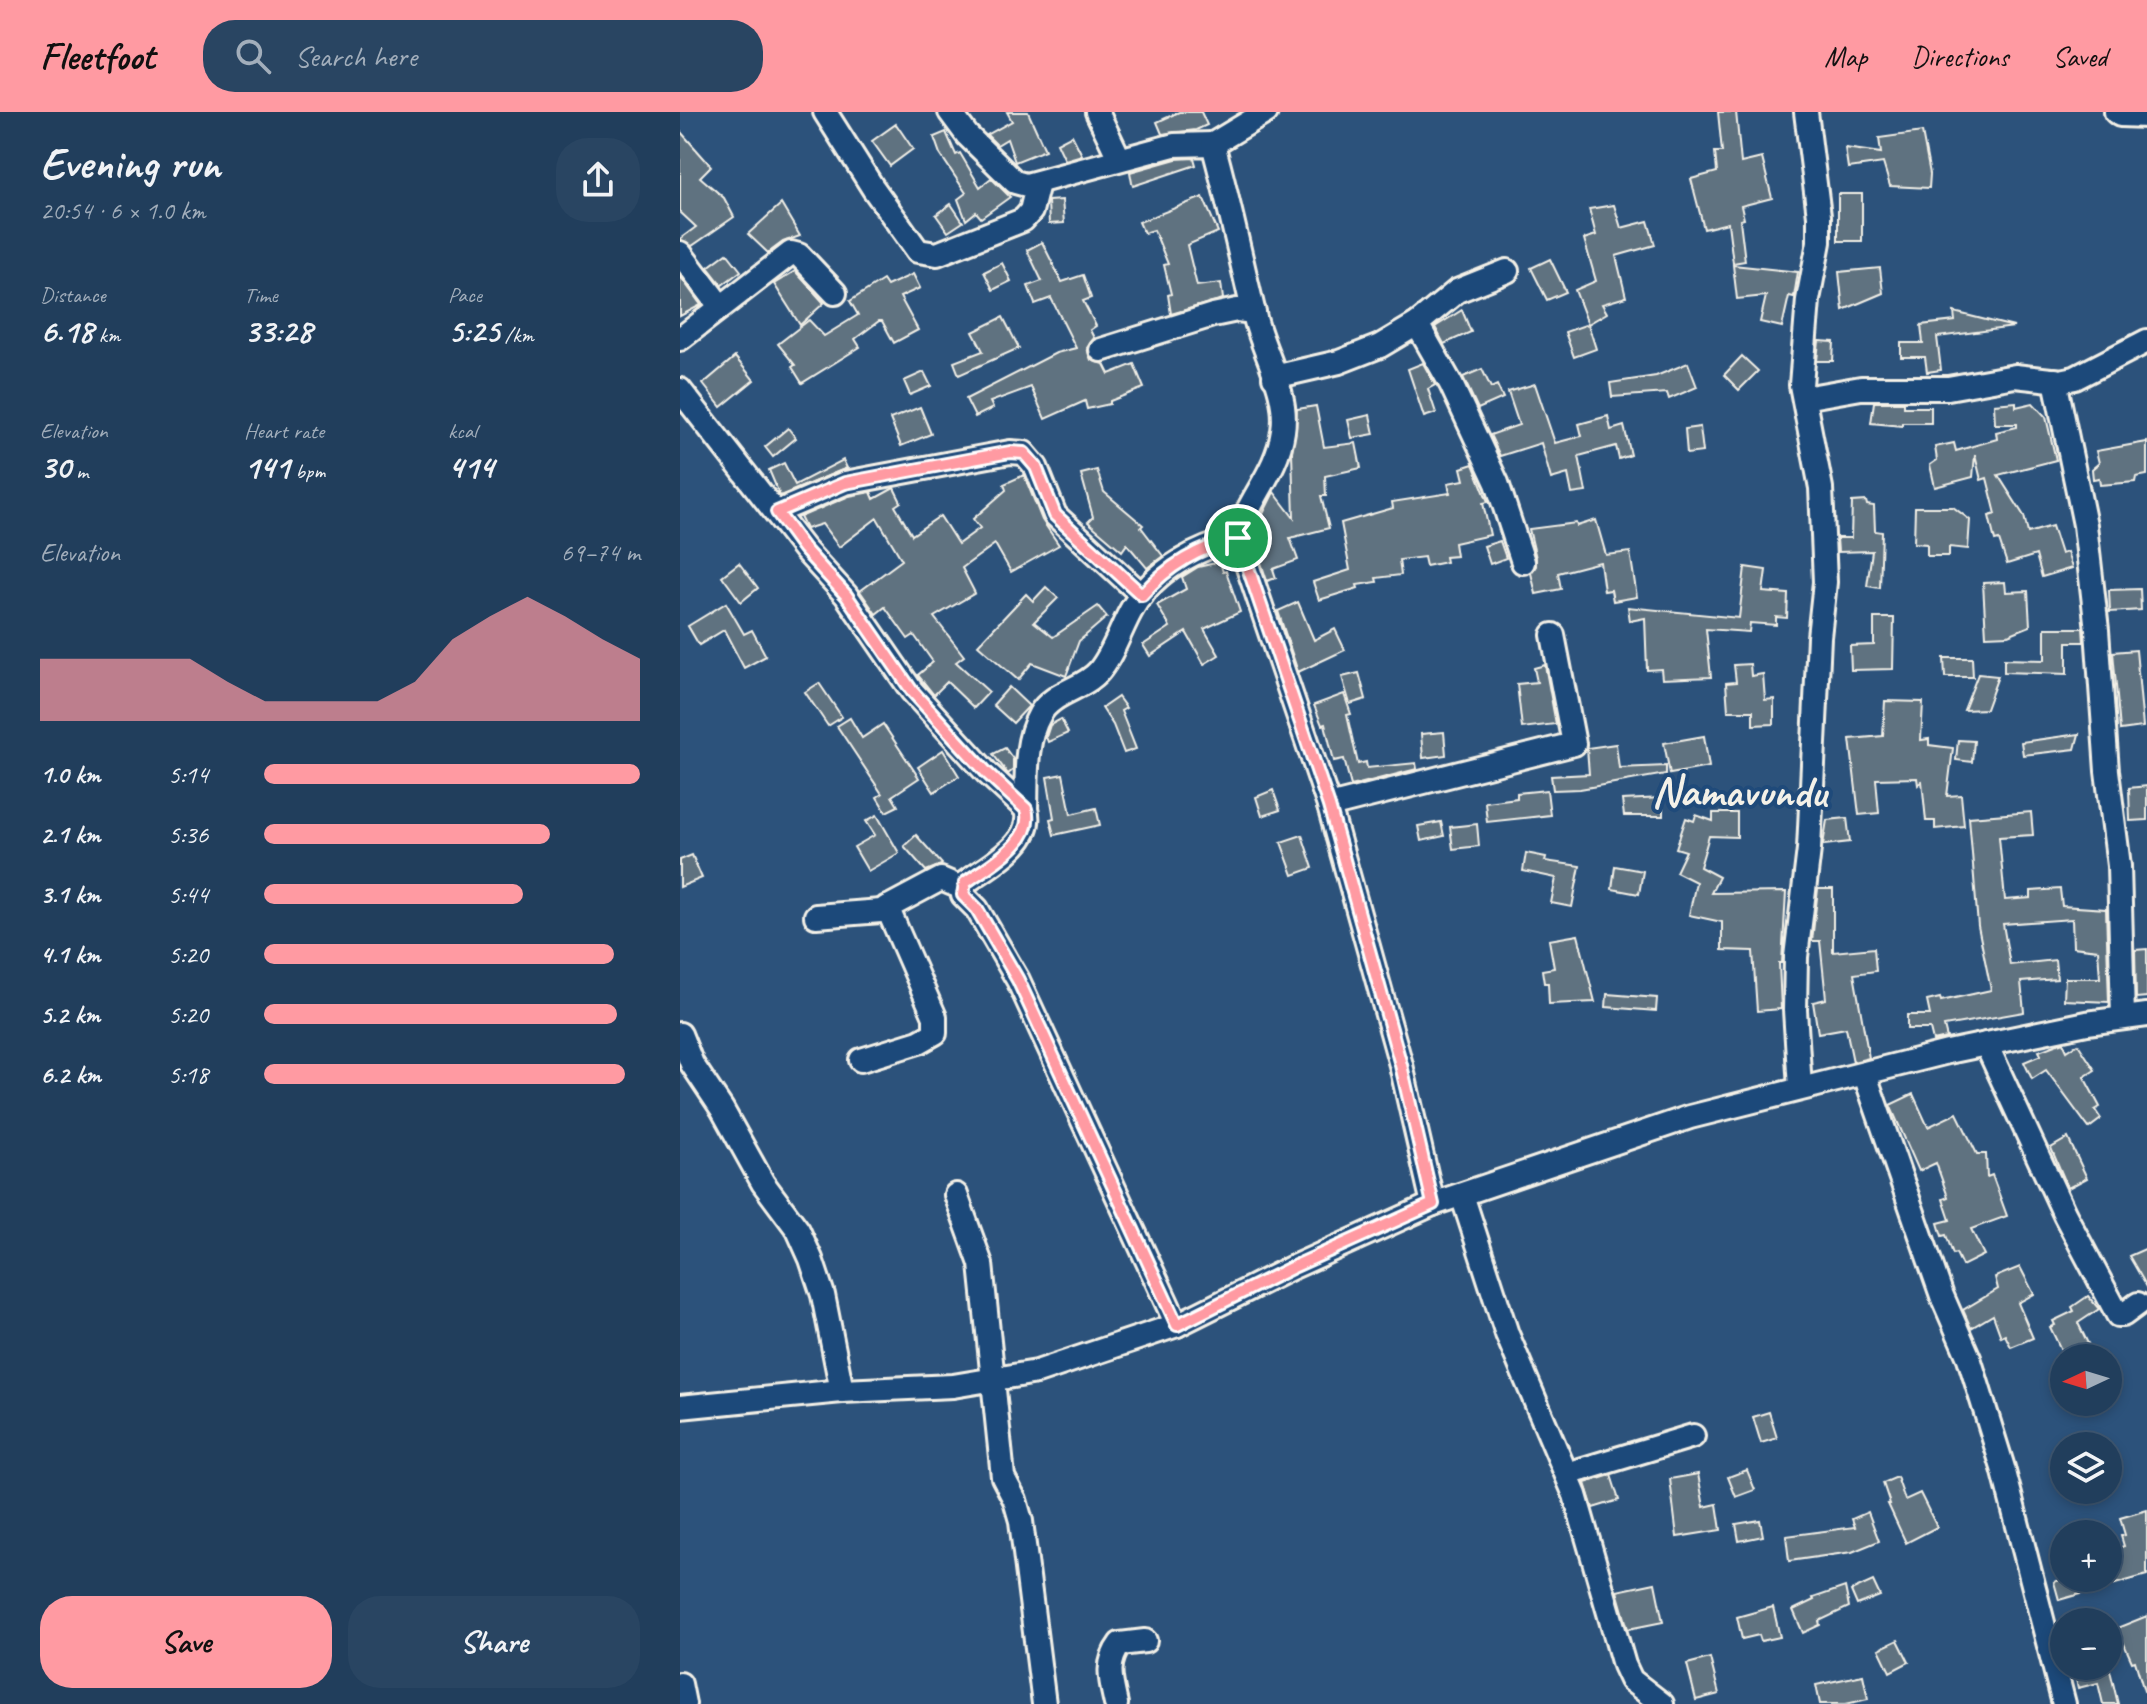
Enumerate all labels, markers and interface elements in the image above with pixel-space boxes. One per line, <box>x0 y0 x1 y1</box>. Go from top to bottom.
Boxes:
search box <box>203 20 763 92</box>
text: Fleetfoot <box>40 33 155 80</box>
icon: search <box>231 34 275 78</box>
text: Search here <box>295 37 417 75</box>
text: Map <box>1824 39 1867 74</box>
text: Directions <box>1911 39 2009 74</box>
text: Saved <box>2053 39 2107 74</box>
text: Evening run <box>40 136 220 191</box>
button: share <box>556 138 640 222</box>
text: 20:54 · 6 × 1.0 km <box>40 194 206 227</box>
text: Distance <box>40 281 106 309</box>
text: Time <box>244 281 278 309</box>
text: Pace <box>448 281 482 309</box>
text: 6.18 <box>40 309 93 352</box>
text: 33:28 <box>244 309 312 352</box>
text: 5:25 <box>448 309 500 352</box>
text: km <box>93 321 120 349</box>
text: /km <box>500 321 534 349</box>
text: Elevation <box>40 417 108 445</box>
text: Heart rate <box>244 417 324 445</box>
text: kcal <box>448 417 477 445</box>
text: 30 <box>40 445 71 488</box>
text: 141 <box>244 445 290 488</box>
text: 414 <box>448 445 494 488</box>
text: m <box>71 457 88 485</box>
text: bpm <box>290 457 325 485</box>
pin <box>1204 504 1272 572</box>
icon: arrive <box>1216 516 1260 560</box>
text: Elevation <box>40 536 120 569</box>
text: 69–74 m <box>561 536 640 569</box>
text: 1.0 km <box>40 758 100 791</box>
text: 5:14 <box>168 758 208 791</box>
district label: Namavundu <box>1652 764 1829 819</box>
text: 2.1 km <box>40 818 100 851</box>
text: 5:36 <box>168 818 208 851</box>
text: 3.1 km <box>40 878 100 911</box>
text: 5:44 <box>168 878 208 911</box>
text: 4.1 km <box>40 938 100 971</box>
text: 5:20 <box>168 938 208 971</box>
text: 5.2 km <box>40 998 100 1031</box>
text: 5:20 <box>168 998 208 1031</box>
text: 6.2 km <box>40 1058 101 1091</box>
text: 5:18 <box>168 1058 208 1091</box>
north arrow <box>2050 1344 2122 1416</box>
map controls <box>2050 1344 2122 1680</box>
button: layers <box>2050 1432 2122 1504</box>
button: + <box>2050 1520 2122 1592</box>
button: Save <box>40 1596 332 1688</box>
button: Share <box>348 1596 640 1688</box>
button: − <box>2050 1608 2122 1680</box>

